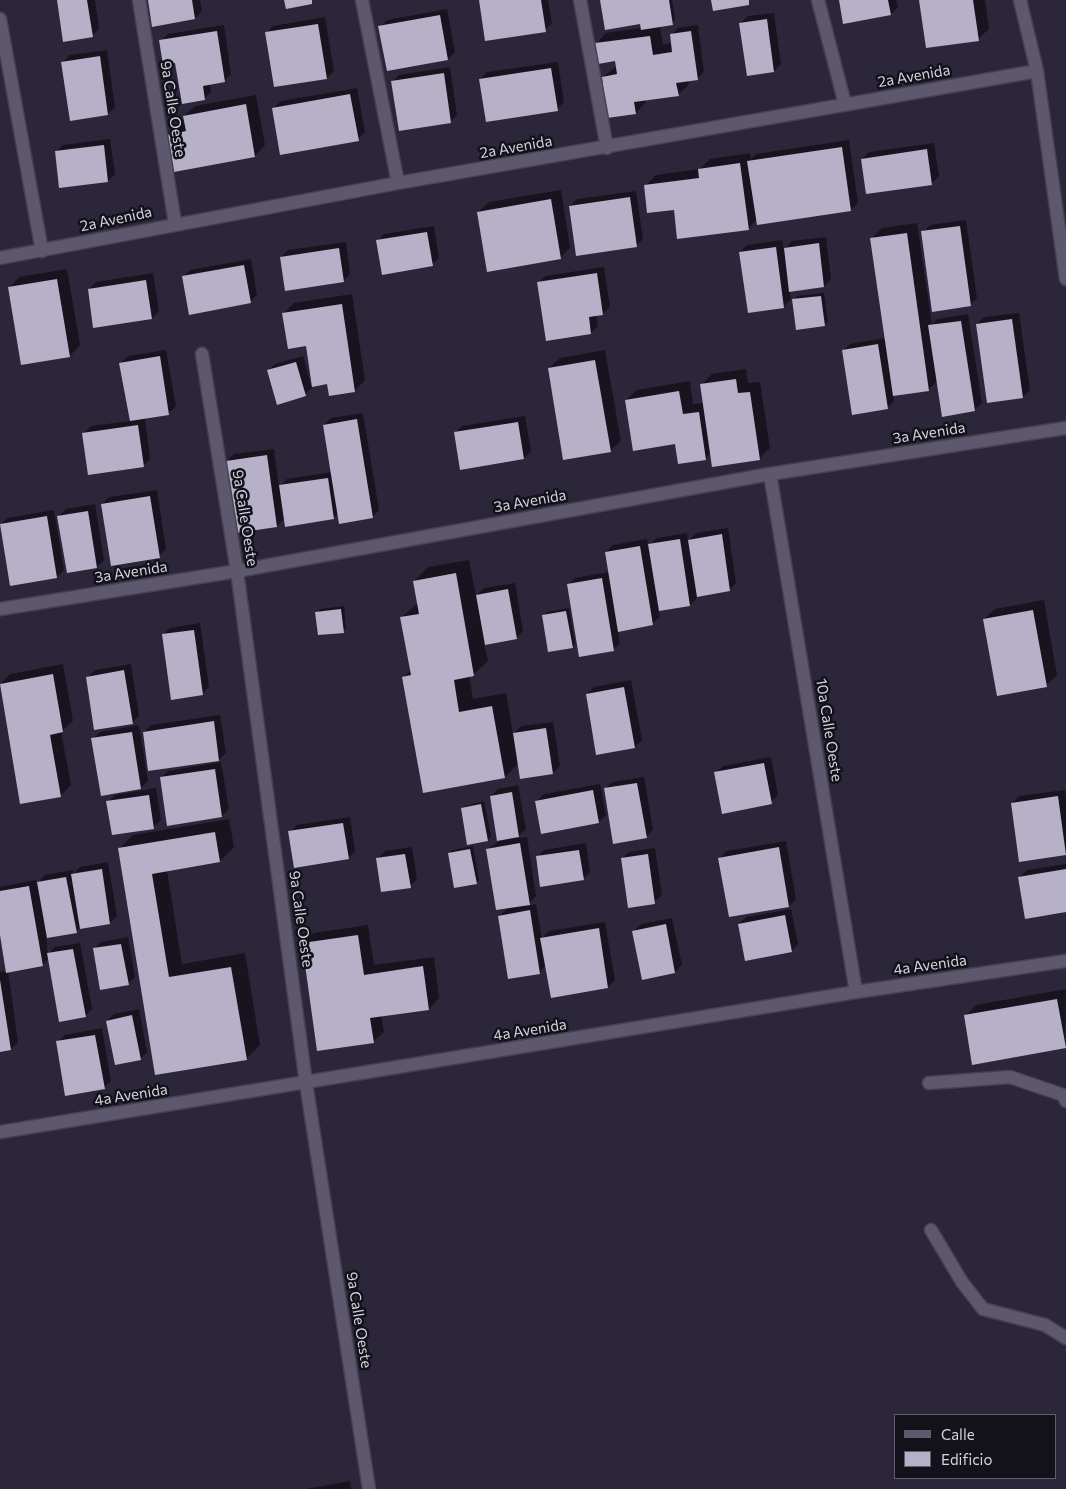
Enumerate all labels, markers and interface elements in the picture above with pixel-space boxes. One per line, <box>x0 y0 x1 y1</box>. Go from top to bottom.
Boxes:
street label: 9a Calle Oeste <box>157 60 189 158</box>
street label: 2a Avenida <box>876 61 952 91</box>
street label: 2a Avenida <box>478 132 554 162</box>
street label: 2a Avenida <box>78 203 154 235</box>
street label: 3a Avenida <box>891 418 967 448</box>
street label: 9a Calle Oeste <box>229 469 261 567</box>
street label: 3a Avenida <box>492 486 568 516</box>
street label: 3a Avenida <box>93 557 169 587</box>
street label: 10a Calle Oeste <box>812 677 846 783</box>
street label: 9a Calle Oeste <box>285 870 317 968</box>
street label: 4a Avenida <box>892 951 968 979</box>
street label: 4a Avenida <box>492 1015 568 1045</box>
street label: 4a Avenida <box>93 1080 169 1110</box>
street label: 9a Calle Oeste <box>343 1271 375 1369</box>
legend <box>894 1414 1056 1479</box>
text: Calle <box>941 1425 975 1443</box>
text: Edificio <box>941 1450 992 1468</box>

